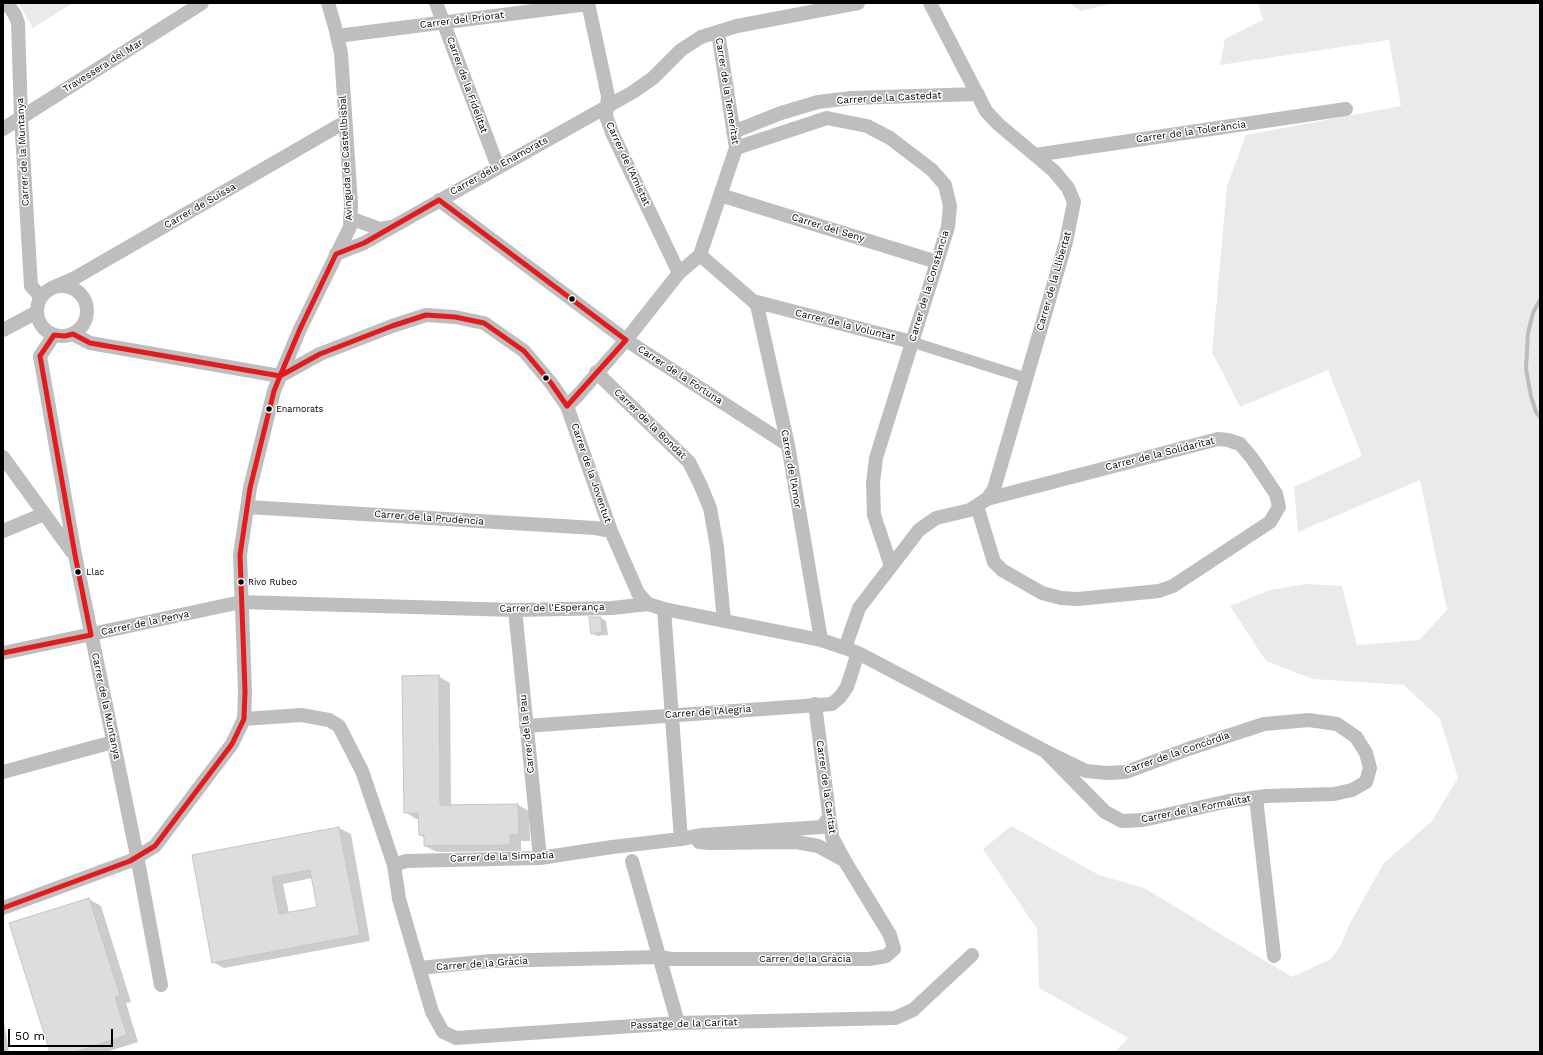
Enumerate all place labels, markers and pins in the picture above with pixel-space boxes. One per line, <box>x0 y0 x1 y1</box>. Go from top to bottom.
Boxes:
unlabelled marker <box>567 294 577 304</box>
unlabelled marker <box>541 373 551 383</box>
marker: Enamorats <box>264 404 274 414</box>
place label: Enamorats <box>276 404 323 414</box>
marker: Llac <box>73 567 83 577</box>
place label: Llac <box>86 567 104 577</box>
marker: Rivo Rubeo <box>236 577 246 587</box>
place label: Rivo Rubeo <box>248 577 297 587</box>

